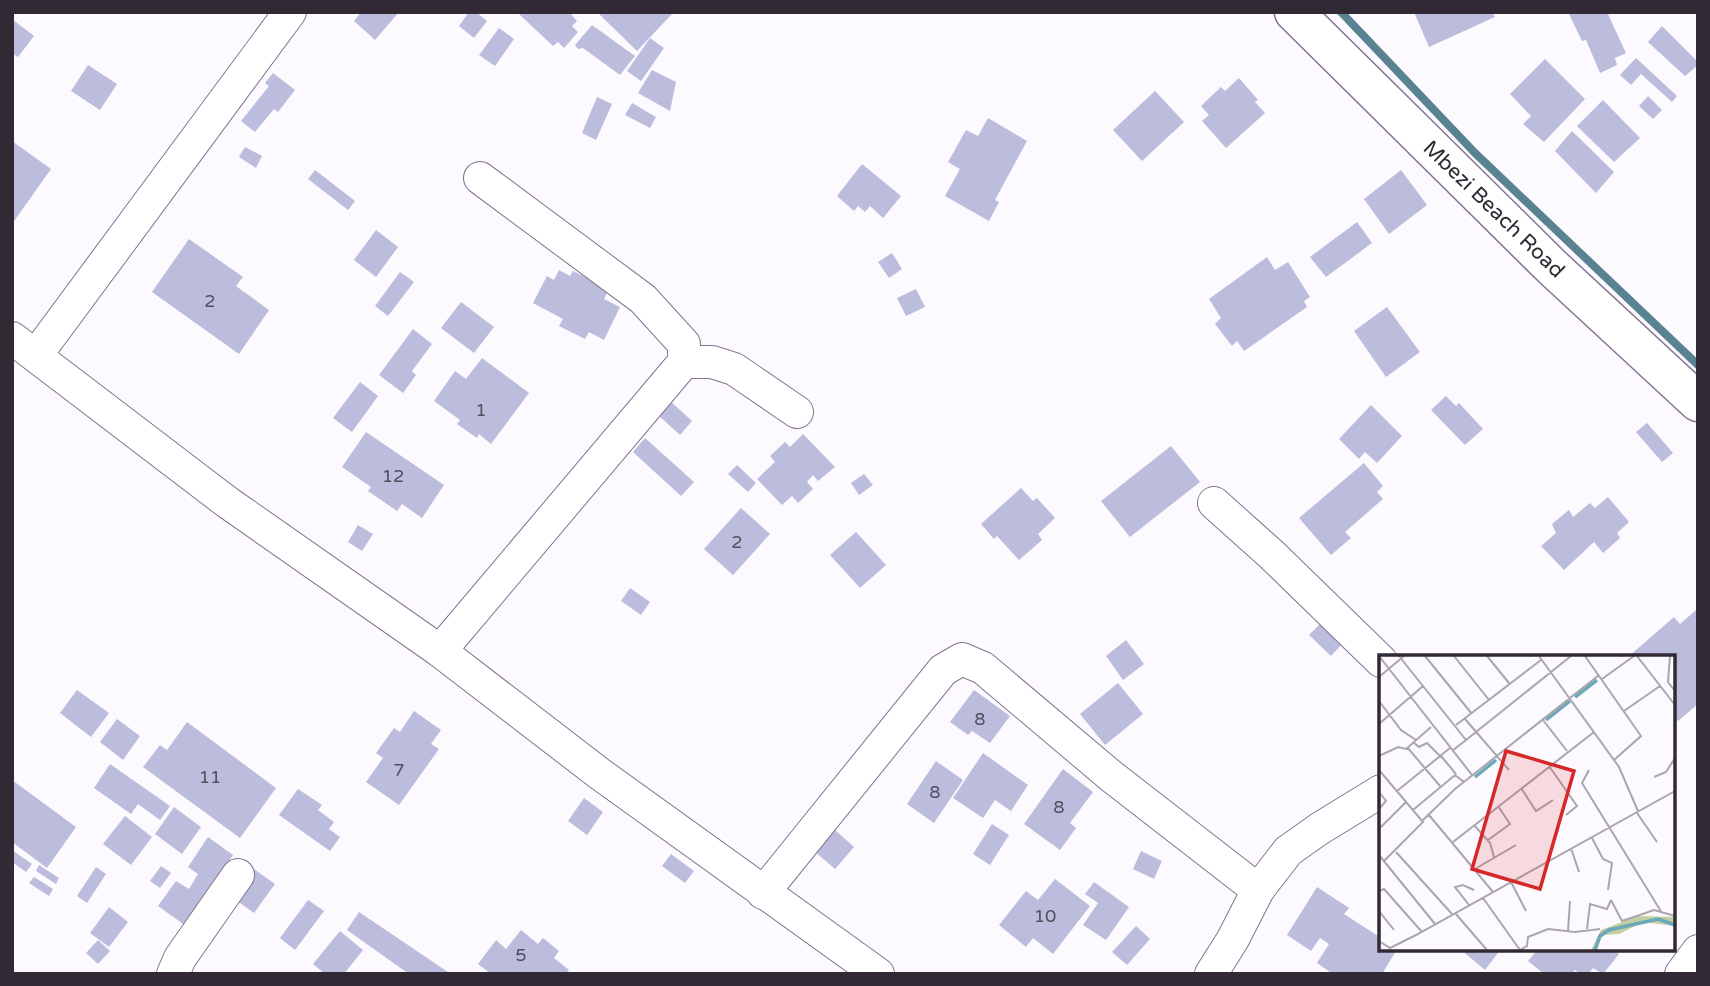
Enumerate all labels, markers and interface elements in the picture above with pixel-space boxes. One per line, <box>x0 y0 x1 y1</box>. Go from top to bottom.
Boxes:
street label: Mbezi Beach Road <box>1418 136 1569 283</box>
house number: 2 <box>204 290 216 312</box>
house number: 1 <box>475 399 487 421</box>
house number: 12 <box>382 465 404 487</box>
house number: 2 <box>731 531 743 553</box>
inset map <box>1379 655 1675 951</box>
house number: 8 <box>974 708 986 730</box>
house number: 7 <box>393 759 405 781</box>
house number: 11 <box>199 766 221 788</box>
house number: 8 <box>929 781 941 803</box>
house number: 8 <box>1053 796 1065 818</box>
house number: 10 <box>1034 905 1056 927</box>
house number: 5 <box>515 944 527 966</box>

